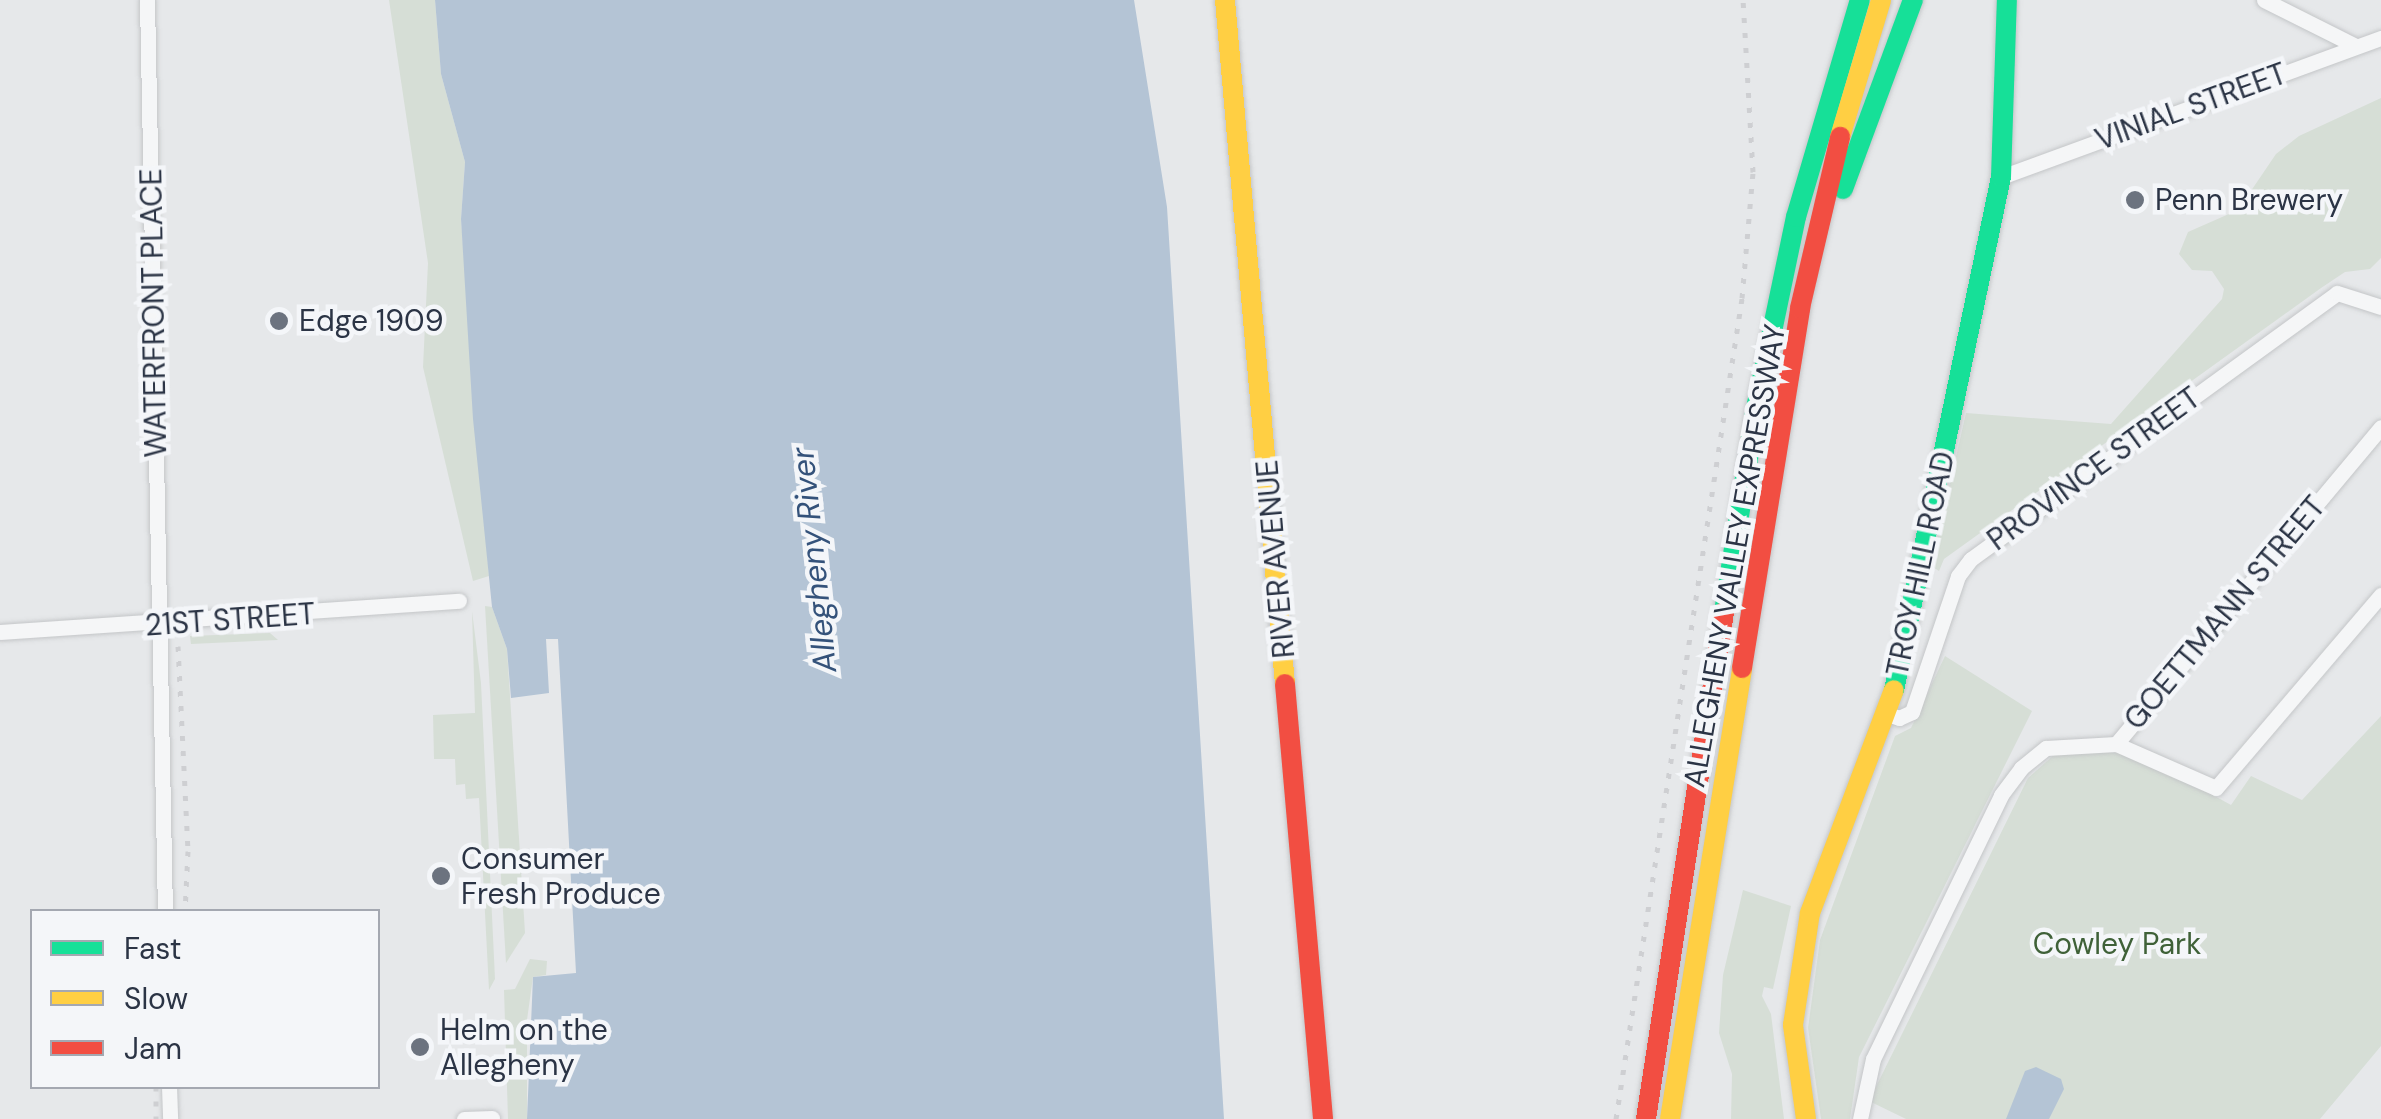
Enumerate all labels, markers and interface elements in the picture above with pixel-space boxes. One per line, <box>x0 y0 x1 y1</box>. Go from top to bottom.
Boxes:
street label: VINIAL STREET <box>2090 56 2292 158</box>
street label: WATERFRONT PLACE <box>133 168 175 458</box>
place label: Penn Brewery <box>2155 182 2343 218</box>
marker: Penn Brewery <box>2124 189 2146 211</box>
place label: Edge 1909 <box>299 303 443 339</box>
marker: Edge 1909 <box>268 310 290 332</box>
street label: ALLEGHENY VALLEY EXPRESSWAY <box>1677 322 1793 790</box>
street label: PROVINCE STREET <box>1981 380 2207 558</box>
water label: Allegheny River <box>783 445 845 675</box>
street label: TROY HILL ROAD <box>1880 448 1962 680</box>
street label: RIVER AVENUE <box>1249 458 1303 660</box>
street label: GOETTMANN STREET <box>2117 489 2333 737</box>
street label: 21ST STREET <box>144 596 316 644</box>
place label: Consumer Fresh Produce <box>461 841 661 912</box>
marker: Consumer Fresh Produce <box>430 865 452 887</box>
legend <box>30 909 380 1089</box>
park label: Cowley Park <box>2033 926 2201 962</box>
text: Fast <box>124 929 182 968</box>
text: Slow <box>124 979 188 1018</box>
place label: Helm on the Allegheny <box>440 1012 608 1082</box>
text: Jam <box>124 1029 182 1068</box>
marker: Helm on the Allegheny <box>409 1036 431 1058</box>

